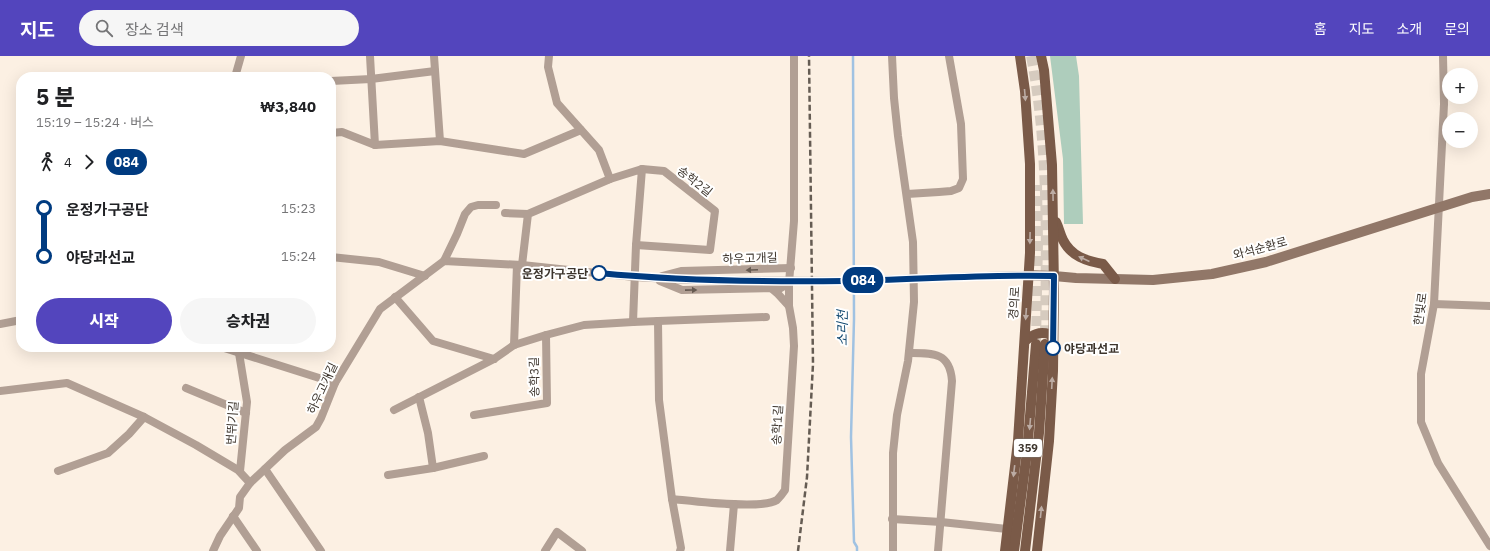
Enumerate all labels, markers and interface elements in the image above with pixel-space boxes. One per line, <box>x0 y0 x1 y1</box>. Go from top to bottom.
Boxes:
search box <box>79 10 359 46</box>
icon: search <box>93 17 115 39</box>
text: 지도 <box>20 18 55 42</box>
text: 장소 검색 <box>125 20 184 39</box>
text: 홈 <box>1314 20 1327 38</box>
text: 지도 <box>1349 20 1374 38</box>
text: 소개 <box>1396 20 1422 38</box>
text: 문의 <box>1444 20 1470 38</box>
map controls <box>1442 68 1478 148</box>
button: + <box>1442 68 1478 104</box>
text: 5 분 <box>36 82 75 111</box>
one-way arrow <box>1022 89 1029 101</box>
text: ₩3,840 <box>260 97 316 116</box>
button: − <box>1442 112 1478 148</box>
text: 15:19 – 15:24 · 버스 <box>36 114 154 131</box>
icon: walk <box>36 151 58 173</box>
icon: forward <box>78 151 100 173</box>
text: 084 <box>114 153 139 171</box>
text: 4 <box>64 154 72 171</box>
street label: 송학2길 <box>674 163 716 199</box>
one-way arrow <box>1050 188 1056 201</box>
text: 운정가구공단 <box>66 200 149 219</box>
text: 15:23 <box>281 200 316 217</box>
one-way arrow <box>1027 232 1033 245</box>
street label: 와석순환로 <box>1231 234 1289 262</box>
text: 야당과선교 <box>66 248 135 267</box>
text: 15:24 <box>281 248 316 265</box>
street label: 하우고개길 <box>722 250 778 266</box>
one-way arrow <box>1079 256 1090 262</box>
marker: 운정가구공단 <box>591 265 607 281</box>
place label: 운정가구공단 <box>522 266 588 281</box>
one-way arrow <box>746 266 758 273</box>
line badge: 084 <box>840 267 886 293</box>
text: 084 <box>850 271 876 289</box>
street label: 경의로 <box>1005 286 1023 320</box>
one-way arrow <box>685 287 698 293</box>
street label: 한빛로 <box>1410 292 1430 326</box>
button: 시작 <box>36 298 172 344</box>
button: 승차권 <box>180 298 316 344</box>
one-way arrow <box>1023 308 1030 320</box>
water label: 소리천 <box>834 309 851 346</box>
marker: 야당과선교 <box>1045 340 1061 356</box>
place label: 야당과선교 <box>1064 341 1119 356</box>
street label: 송학3길 <box>526 357 542 397</box>
street label: 하우고개길 <box>304 360 340 416</box>
one-way arrow <box>1049 377 1056 389</box>
street label: 번뛰기길 <box>223 400 241 446</box>
street label: 송학1길 <box>768 404 786 446</box>
one-way arrow <box>1026 418 1033 430</box>
road number: 359 <box>1014 439 1042 457</box>
one-way arrow <box>1011 465 1018 477</box>
one-way arrow <box>1038 506 1044 518</box>

